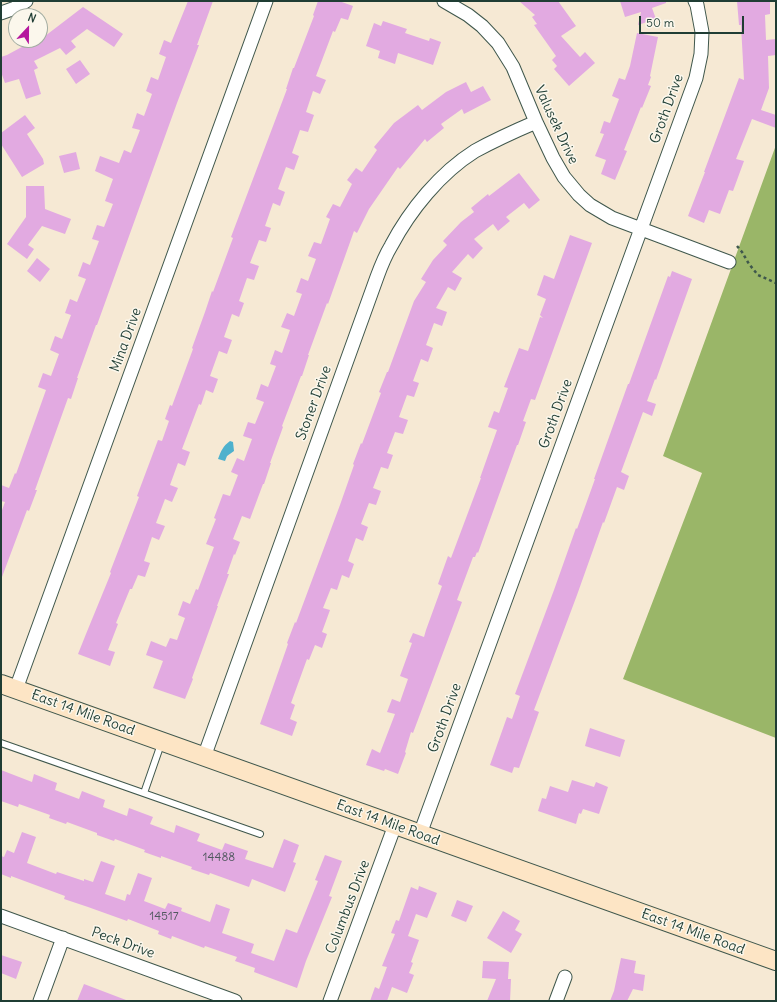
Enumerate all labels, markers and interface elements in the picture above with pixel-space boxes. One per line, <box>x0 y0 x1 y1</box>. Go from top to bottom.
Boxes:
north arrow <box>8 8 48 48</box>
scale bar <box>641 8 746 34</box>
text: N <box>26 10 38 26</box>
text: 50 m <box>646 15 674 30</box>
street label: Groth Drive <box>647 72 687 146</box>
street label: Valusek Drive <box>530 83 582 167</box>
street label: Mina Drive <box>107 306 145 374</box>
street label: Stoner Drive <box>293 364 335 442</box>
street label: Groth Drive <box>536 377 576 451</box>
street label: Groth Drive <box>425 681 465 755</box>
street label: East 14 Mile Road <box>29 687 137 739</box>
street label: East 14 Mile Road <box>334 797 442 849</box>
house number: 14488 <box>203 851 235 865</box>
street label: Columbus Drive <box>322 858 374 956</box>
street label: East 14 Mile Road <box>639 906 747 958</box>
house number: 14517 <box>149 910 179 924</box>
street label: Peck Drive <box>89 924 157 962</box>

